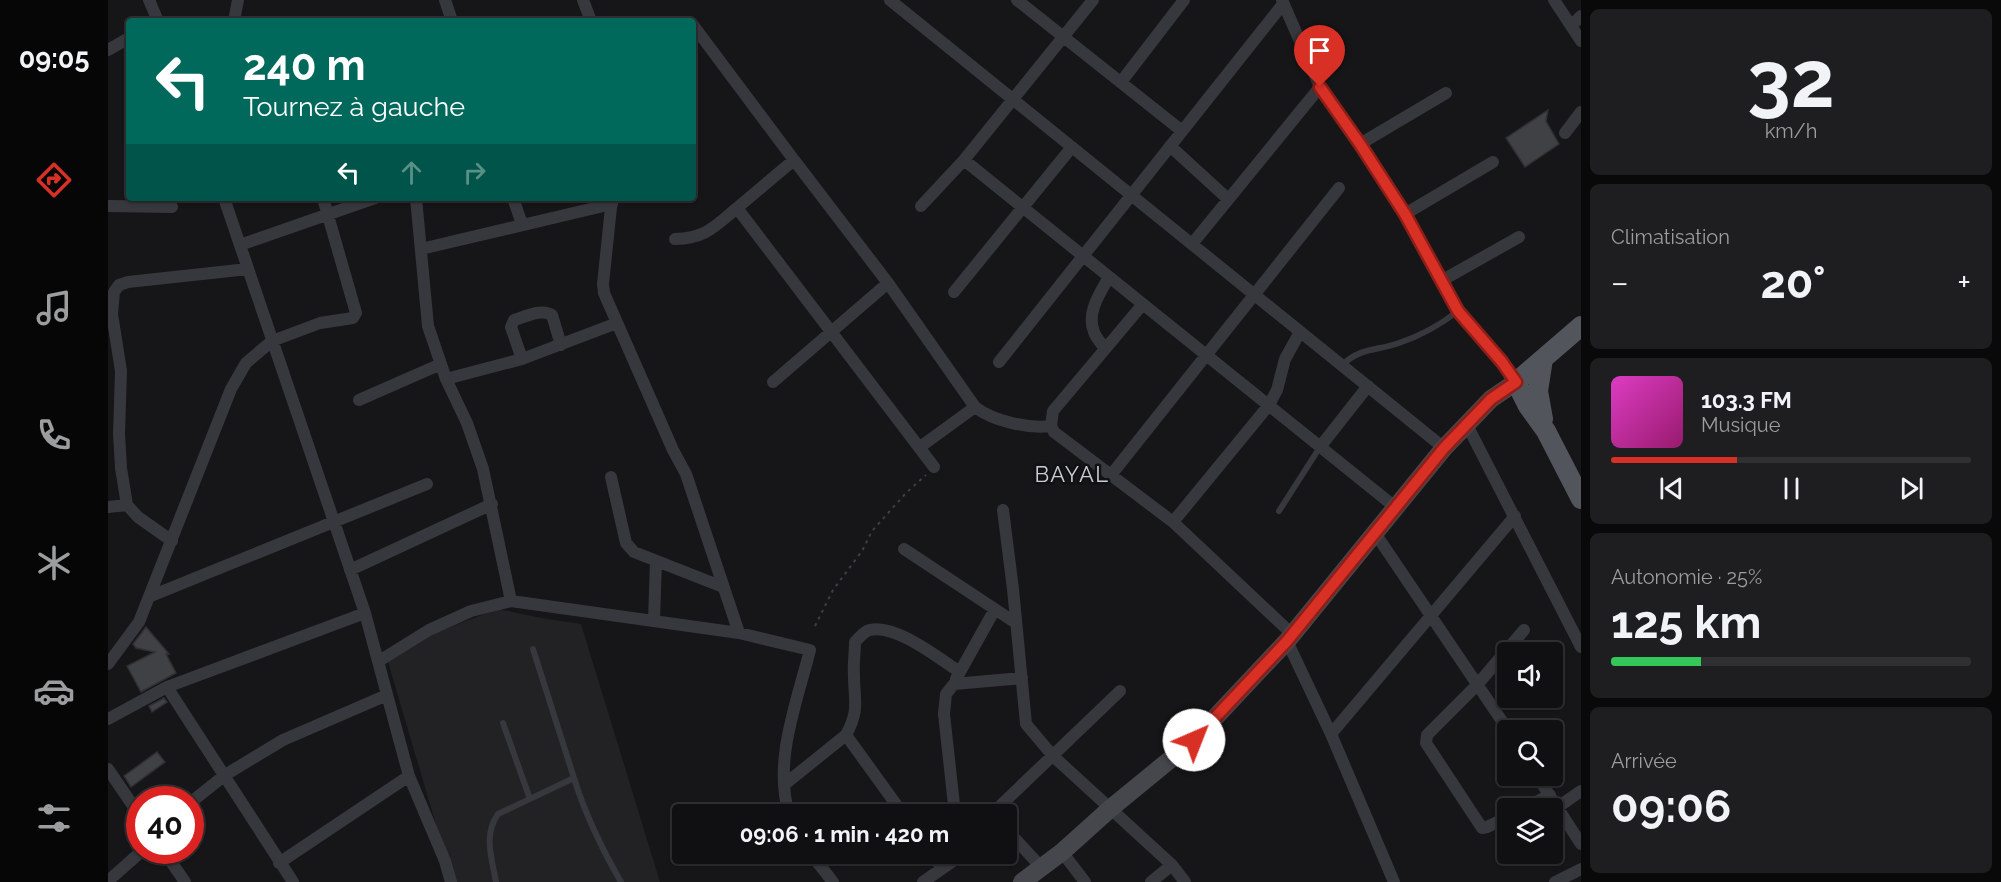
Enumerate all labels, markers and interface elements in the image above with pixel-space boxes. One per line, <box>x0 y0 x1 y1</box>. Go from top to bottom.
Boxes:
pin <box>1294 25 1345 87</box>
icon: arrive <box>1303 34 1336 67</box>
text: 32 <box>1747 34 1835 125</box>
text: 240 m <box>243 41 366 90</box>
icon: left <box>144 42 222 120</box>
text: 09:05 <box>19 43 89 74</box>
text: Tournez à gauche <box>243 91 465 122</box>
text: km/h <box>1765 119 1817 143</box>
icon: left <box>332 156 365 189</box>
icon: ahead <box>395 156 428 189</box>
icon: right <box>458 156 491 189</box>
icon: directions <box>33 159 75 201</box>
text: Climatisation <box>1611 225 1730 249</box>
text: 20° <box>1760 256 1826 309</box>
text: − <box>1611 263 1629 302</box>
text: + <box>1957 263 1971 302</box>
icon: music <box>33 287 75 329</box>
text: 103.3 FM <box>1701 387 1792 413</box>
text: Musique <box>1701 413 1780 437</box>
icon: phone <box>33 414 75 456</box>
district label: BAYAL <box>1034 461 1110 487</box>
icon: previous <box>1655 472 1688 505</box>
icon: pause <box>1775 472 1808 505</box>
icon: next <box>1895 472 1928 505</box>
icon: climate <box>33 542 75 584</box>
text: Autonomie · 25% <box>1611 565 1762 589</box>
text: 125 km <box>1611 596 1761 649</box>
map controls <box>1497 642 1563 864</box>
button: sound <box>1497 642 1563 708</box>
icon: car <box>33 670 75 712</box>
position arrow <box>1162 708 1226 772</box>
button: search <box>1497 720 1563 786</box>
text: Arrivée <box>1611 749 1677 773</box>
text: 09:06 <box>1611 780 1731 833</box>
speed limit sign: 40 <box>126 786 204 864</box>
icon: filters <box>33 797 75 839</box>
button: layers <box>1497 798 1563 864</box>
text: 09:06 · 1 min · 420 m <box>740 821 949 847</box>

